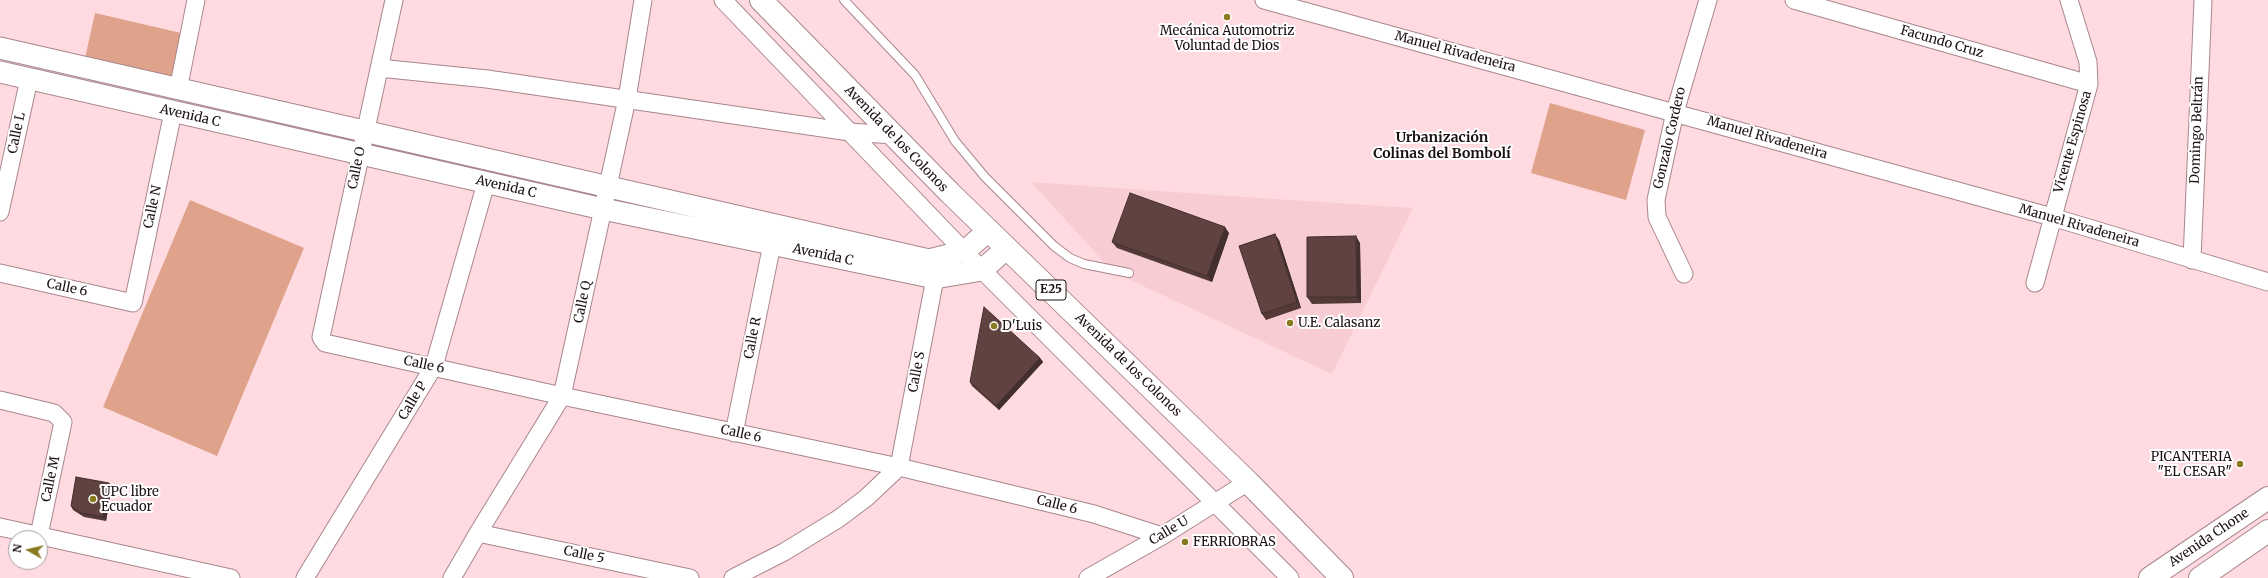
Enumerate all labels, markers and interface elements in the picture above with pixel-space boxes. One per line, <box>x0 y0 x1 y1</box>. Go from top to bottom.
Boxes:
marker: Mecánica Automotriz Voluntad de Dios <box>1222 12 1232 22</box>
place label: Mecánica Automotriz Voluntad de Dios <box>1160 23 1294 54</box>
street label: Facundo Cruz <box>1899 23 1985 61</box>
street label: Manuel Rivadeneira <box>1393 28 1517 76</box>
street label: Domingo Beltrán <box>2187 76 2207 184</box>
street label: Avenida de los Colonos <box>841 83 951 195</box>
street label: Gonzalo Cordero <box>1651 86 1689 190</box>
street label: Vicente Espinosa <box>2051 89 2095 195</box>
street label: Avenida C <box>158 101 222 131</box>
street label: Calle L <box>5 111 29 155</box>
street label: Manuel Rivadeneira <box>1705 113 1829 163</box>
district label: Urbanización Colinas del Bombolí <box>1373 130 1511 162</box>
street label: Calle O <box>345 145 369 191</box>
street label: Avenida C <box>474 172 538 202</box>
street label: Calle N <box>141 184 165 230</box>
street label: Manuel Rivadeneira <box>2017 201 2141 251</box>
street label: Avenida C <box>791 241 855 269</box>
street label: Calle 6 <box>45 276 89 300</box>
street label: Calle Q <box>571 279 595 325</box>
road number: E25 <box>1036 280 1066 300</box>
street label: Avenida de los Colonos <box>1072 310 1184 420</box>
place label: U.E. Calasanz <box>1298 315 1380 331</box>
street label: Calle R <box>741 316 765 360</box>
place label: D'Luis <box>1002 318 1042 334</box>
marker: U.E. Calasanz <box>1285 318 1295 328</box>
marker: D'Luis <box>989 321 999 331</box>
street label: Calle S <box>905 350 929 394</box>
street label: Calle 6 <box>402 353 446 377</box>
street label: Calle P <box>396 379 430 423</box>
street label: Calle 6 <box>719 422 763 446</box>
place label: PICANTERIA "EL CESAR" <box>2151 449 2232 480</box>
street label: Calle M <box>39 455 63 503</box>
marker: PICANTERIA "EL CESAR" <box>2235 459 2245 469</box>
place label: UPC libre Ecuador <box>101 484 159 515</box>
street label: Calle 6 <box>1035 492 1079 518</box>
marker: UPC libre Ecuador <box>88 494 98 504</box>
street label: Avenida Chone <box>2166 505 2252 571</box>
street label: Calle U <box>1146 513 1192 549</box>
north arrow <box>8 530 48 570</box>
place label: FERRIOBRAS <box>1193 534 1276 550</box>
marker: FERRIOBRAS <box>1180 537 1190 547</box>
text: N <box>10 543 25 554</box>
street label: Calle 5 <box>562 543 606 567</box>

